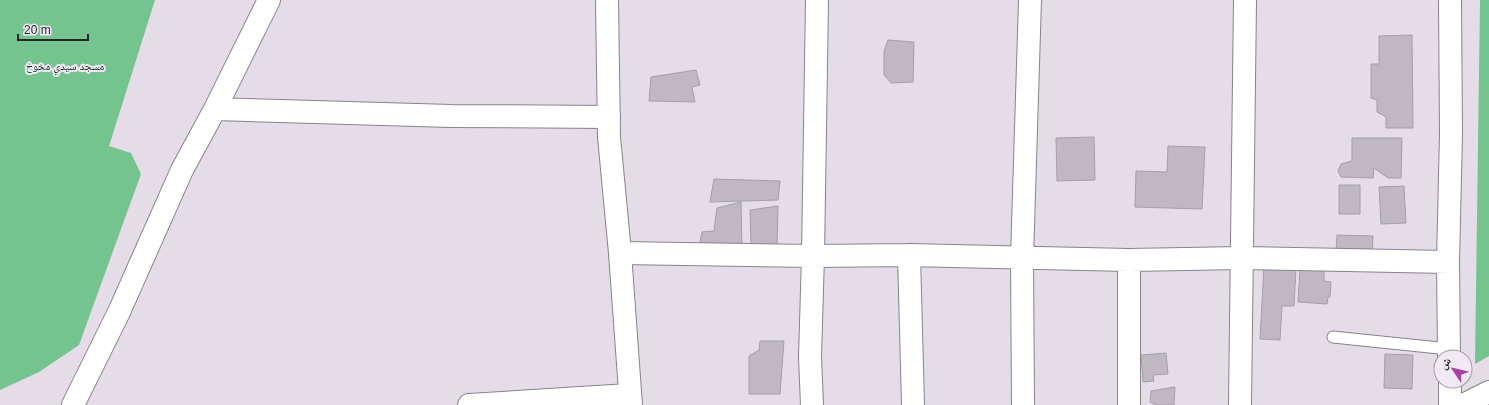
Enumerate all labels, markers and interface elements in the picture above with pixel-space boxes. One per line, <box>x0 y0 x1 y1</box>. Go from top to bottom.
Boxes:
scale bar <box>18 16 88 42</box>
text: 20 m <box>24 23 51 37</box>
park label: مسجد سيدي مخوخ <box>26 60 104 75</box>
north arrow <box>1433 349 1473 389</box>
text: ش <box>1437 355 1455 373</box>

